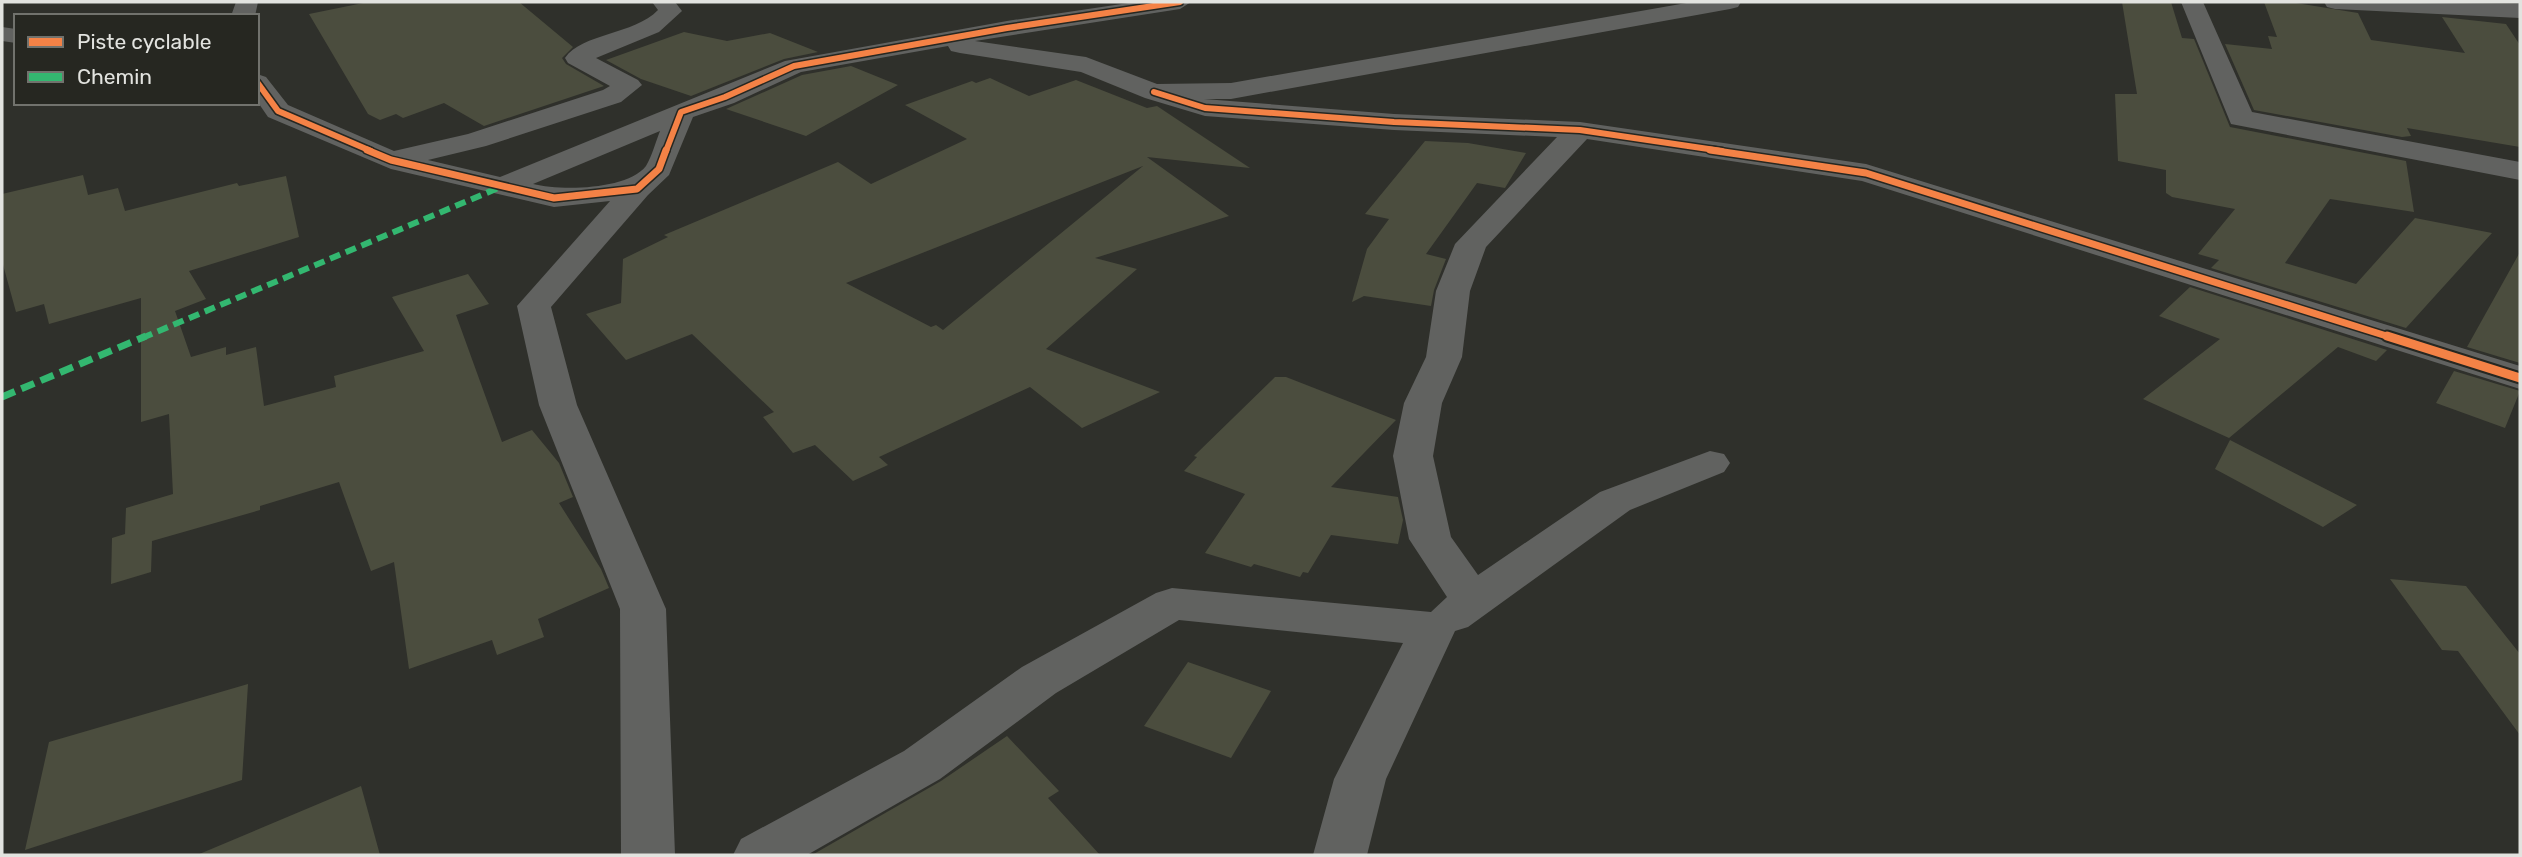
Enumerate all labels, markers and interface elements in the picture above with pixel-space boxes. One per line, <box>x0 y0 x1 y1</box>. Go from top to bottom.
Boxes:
legend <box>14 14 259 105</box>
text: Piste cyclable <box>77 29 212 54</box>
text: Chemin <box>77 64 152 89</box>

